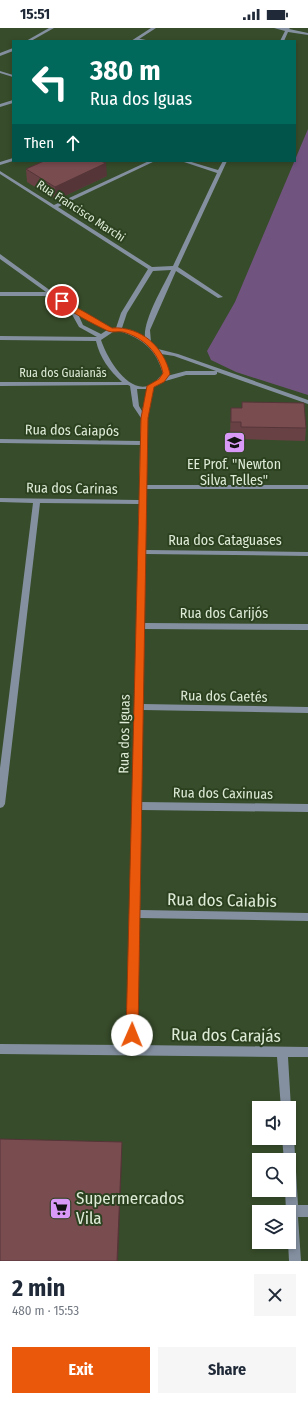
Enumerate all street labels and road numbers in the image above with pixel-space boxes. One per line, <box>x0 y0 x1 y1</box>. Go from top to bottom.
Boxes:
street label: Rua Francisco Marchi <box>34 177 128 245</box>
street label: Rua dos Guaianãs <box>19 366 107 380</box>
street label: Rua dos Caiapós <box>25 421 119 440</box>
street label: Rua dos Carinas <box>26 479 118 498</box>
street label: Rua dos Cataguases <box>168 532 282 549</box>
street label: Rua dos Carijós <box>180 605 268 622</box>
street label: Rua dos Caetés <box>180 687 268 706</box>
street label: Rua dos Iguas <box>115 694 134 774</box>
street label: Rua dos Caxinuas <box>173 784 273 803</box>
street label: Rua dos Caiabis <box>167 889 277 912</box>
street label: Rua dos Carajás <box>171 1024 281 1047</box>

